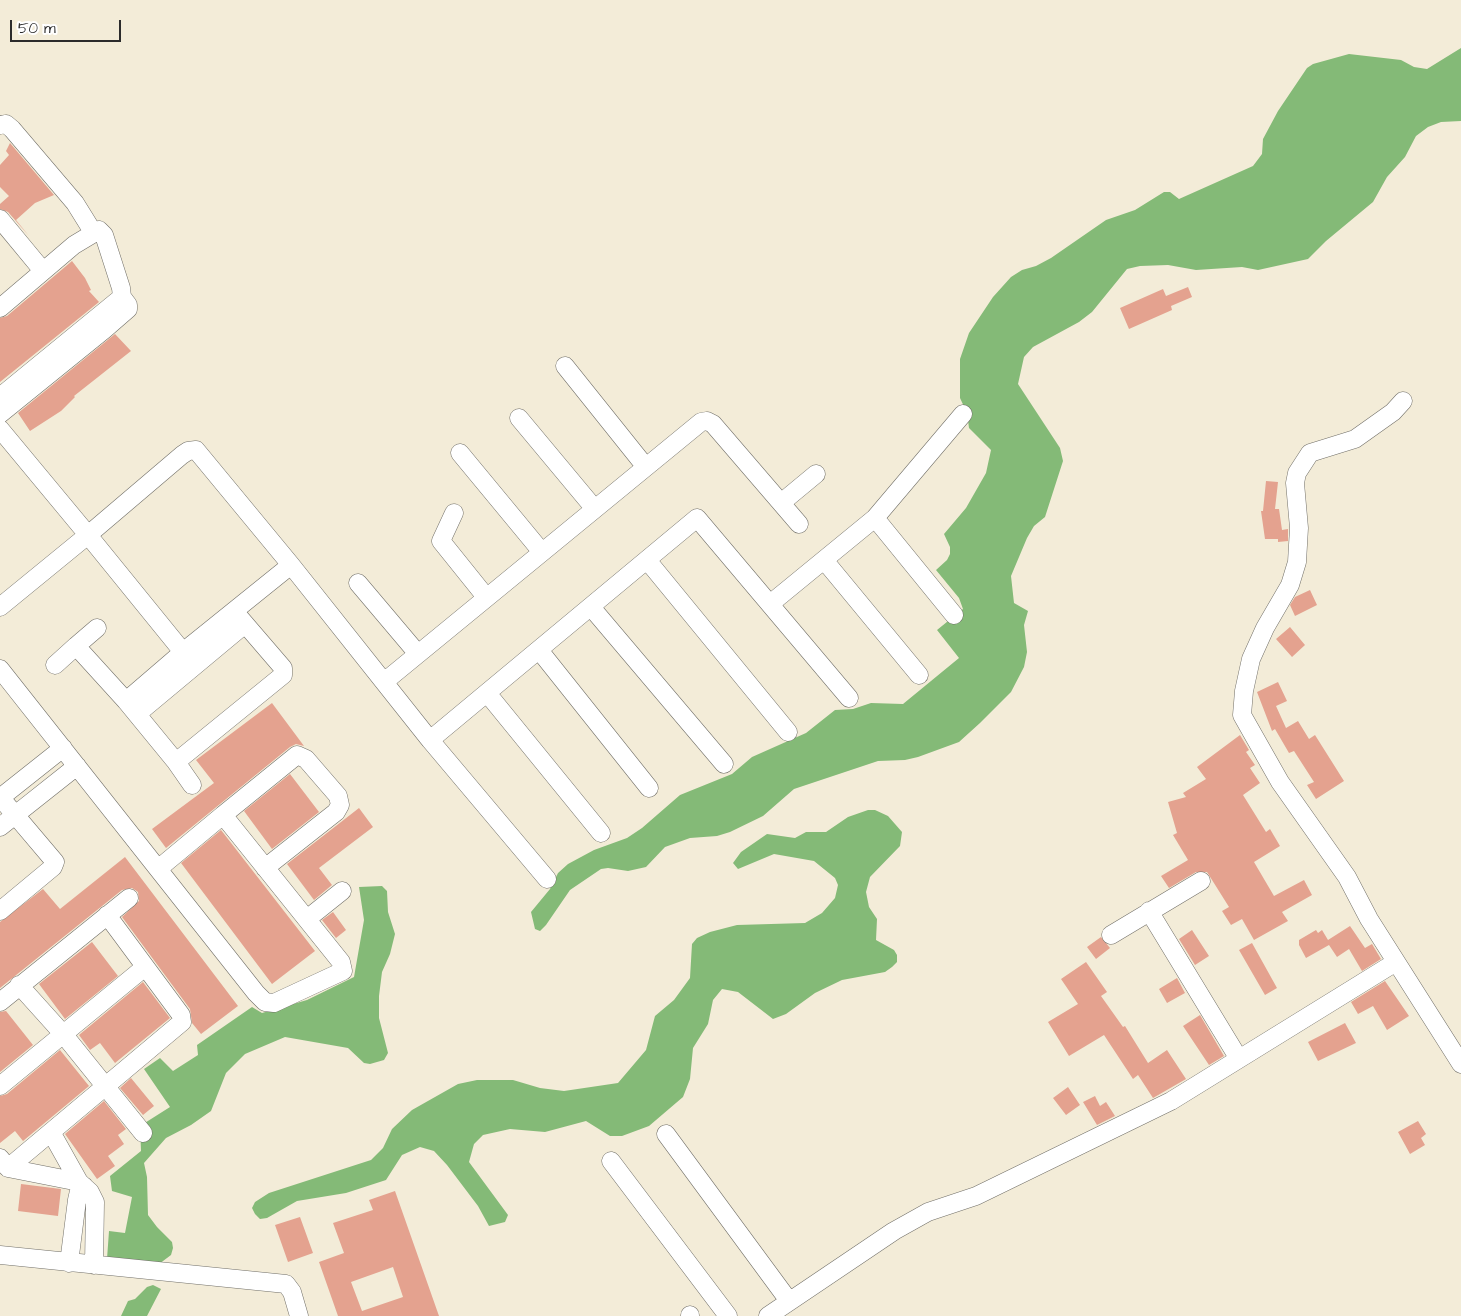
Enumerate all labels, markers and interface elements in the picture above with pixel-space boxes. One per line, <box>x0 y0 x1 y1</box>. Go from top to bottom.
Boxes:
scale bar <box>12 10 124 42</box>
text: 50 m <box>18 18 56 39</box>

